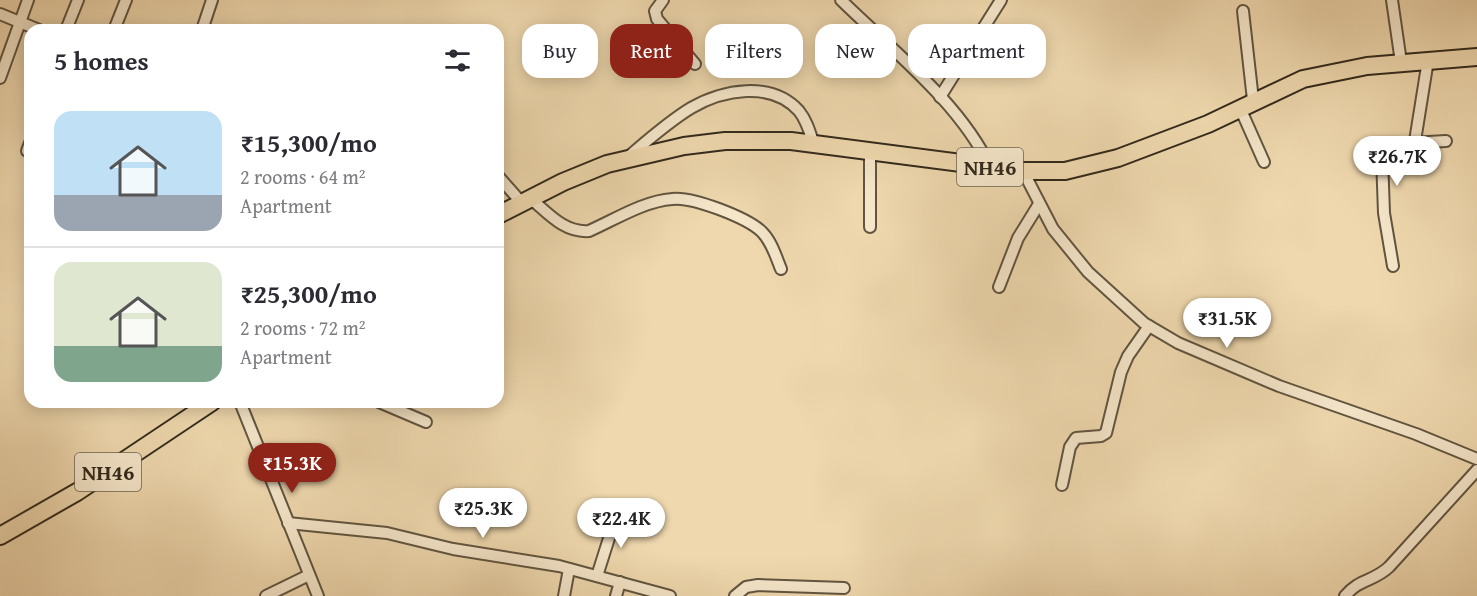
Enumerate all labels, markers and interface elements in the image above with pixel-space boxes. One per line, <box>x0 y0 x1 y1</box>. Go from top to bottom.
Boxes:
chip: Buy <box>522 24 598 78</box>
chip: Rent <box>610 24 693 78</box>
chip: Filters <box>705 24 803 78</box>
chip: New <box>815 24 896 78</box>
chip: Apartment <box>908 24 1046 78</box>
text: 5 homes <box>54 41 149 80</box>
icon: filters <box>441 44 474 77</box>
text: ₹15,300/mo <box>240 123 377 162</box>
icon: home <box>102 135 174 207</box>
pin: ₹26.7K <box>1348 136 1446 187</box>
text: ₹26.7K <box>1367 141 1427 170</box>
road number: NH46 <box>957 148 1023 186</box>
text: 2 rooms · 64 m² <box>240 162 366 191</box>
text: Apartment <box>240 191 332 220</box>
text: ₹25,300/mo <box>240 274 377 313</box>
icon: home <box>102 286 174 358</box>
pin: ₹31.5K <box>1178 298 1276 349</box>
text: ₹31.5K <box>1197 303 1257 332</box>
text: 2 rooms · 72 m² <box>240 313 366 342</box>
text: Apartment <box>240 342 332 371</box>
pin: ₹15.3K <box>243 443 341 494</box>
text: ₹15.3K <box>262 448 322 477</box>
road number: NH46 <box>75 453 141 491</box>
pin: ₹25.3K <box>434 488 532 539</box>
text: ₹25.3K <box>453 493 513 522</box>
pin: ₹22.4K <box>572 498 670 549</box>
text: ₹22.4K <box>591 503 651 532</box>

